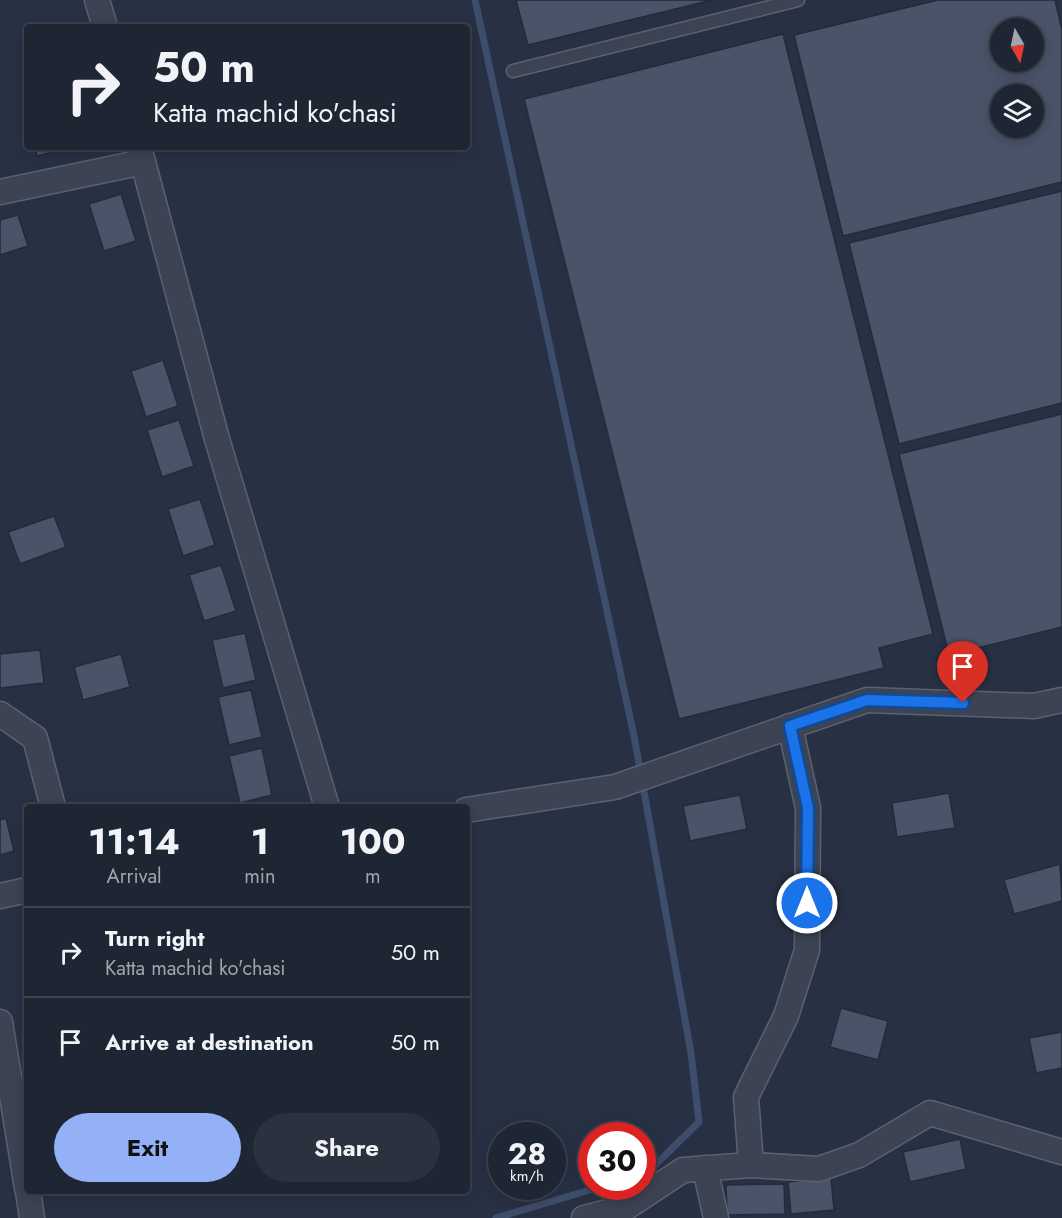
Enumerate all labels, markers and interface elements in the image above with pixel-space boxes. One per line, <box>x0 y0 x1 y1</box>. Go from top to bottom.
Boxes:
north arrow <box>990 18 1044 72</box>
map controls <box>990 18 1044 138</box>
text: 50 m <box>153 37 255 98</box>
icon: right <box>54 48 132 126</box>
button: layers <box>990 84 1044 138</box>
text: Katta machid ko'chasi <box>153 93 397 132</box>
pin <box>937 641 988 703</box>
icon: arrive <box>946 650 979 683</box>
text: 11:14 <box>88 815 180 867</box>
text: 1 <box>251 815 269 867</box>
text: 100 <box>340 815 406 867</box>
text: Arrival <box>107 862 162 891</box>
text: min <box>244 862 275 891</box>
text: m <box>365 862 381 891</box>
position arrow <box>775 871 839 935</box>
text: Turn right <box>105 922 205 954</box>
icon: right <box>54 936 87 969</box>
text: 50 m <box>391 936 440 968</box>
text: Katta machid ko'chasi <box>105 954 285 983</box>
icon: arrive <box>54 1026 87 1059</box>
text: Arrive at destination <box>105 1026 314 1058</box>
text: 50 m <box>391 1026 440 1058</box>
button: Exit <box>54 1113 241 1182</box>
button: Share <box>253 1113 440 1182</box>
speed limit sign: 30 <box>578 1122 656 1200</box>
text: 28 <box>508 1132 546 1175</box>
text: km/h <box>510 1165 544 1187</box>

